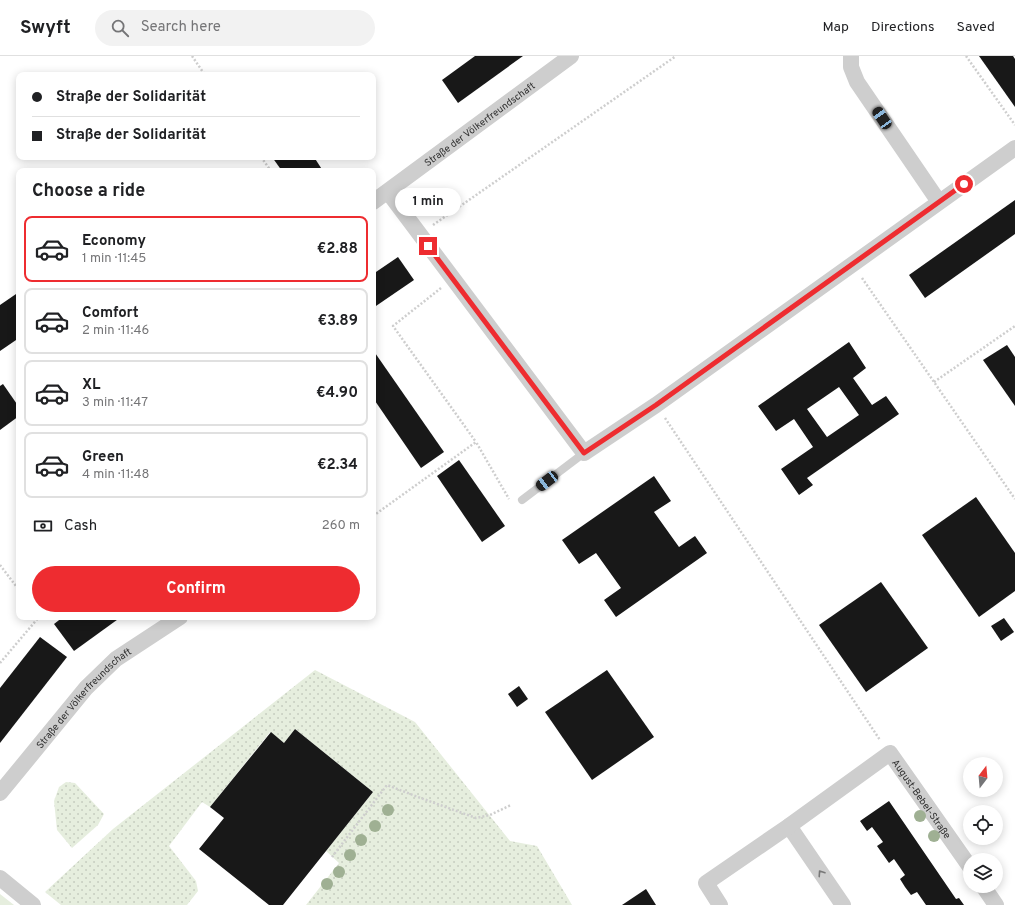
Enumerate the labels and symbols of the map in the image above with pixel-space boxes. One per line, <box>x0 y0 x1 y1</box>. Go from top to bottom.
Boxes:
street label: Straße der Völkerfreundschaft <box>422 80 538 170</box>
car <box>870 105 894 131</box>
route start <box>955 175 973 193</box>
callout: 1 min <box>395 188 461 216</box>
route end <box>419 237 437 255</box>
car <box>534 469 560 493</box>
street label: Straße der Völkerfreundschaft <box>34 646 135 752</box>
street label: August-Bebel-Straße <box>888 757 953 842</box>
north arrow <box>963 757 1003 797</box>
one-way arrow <box>818 870 826 877</box>

